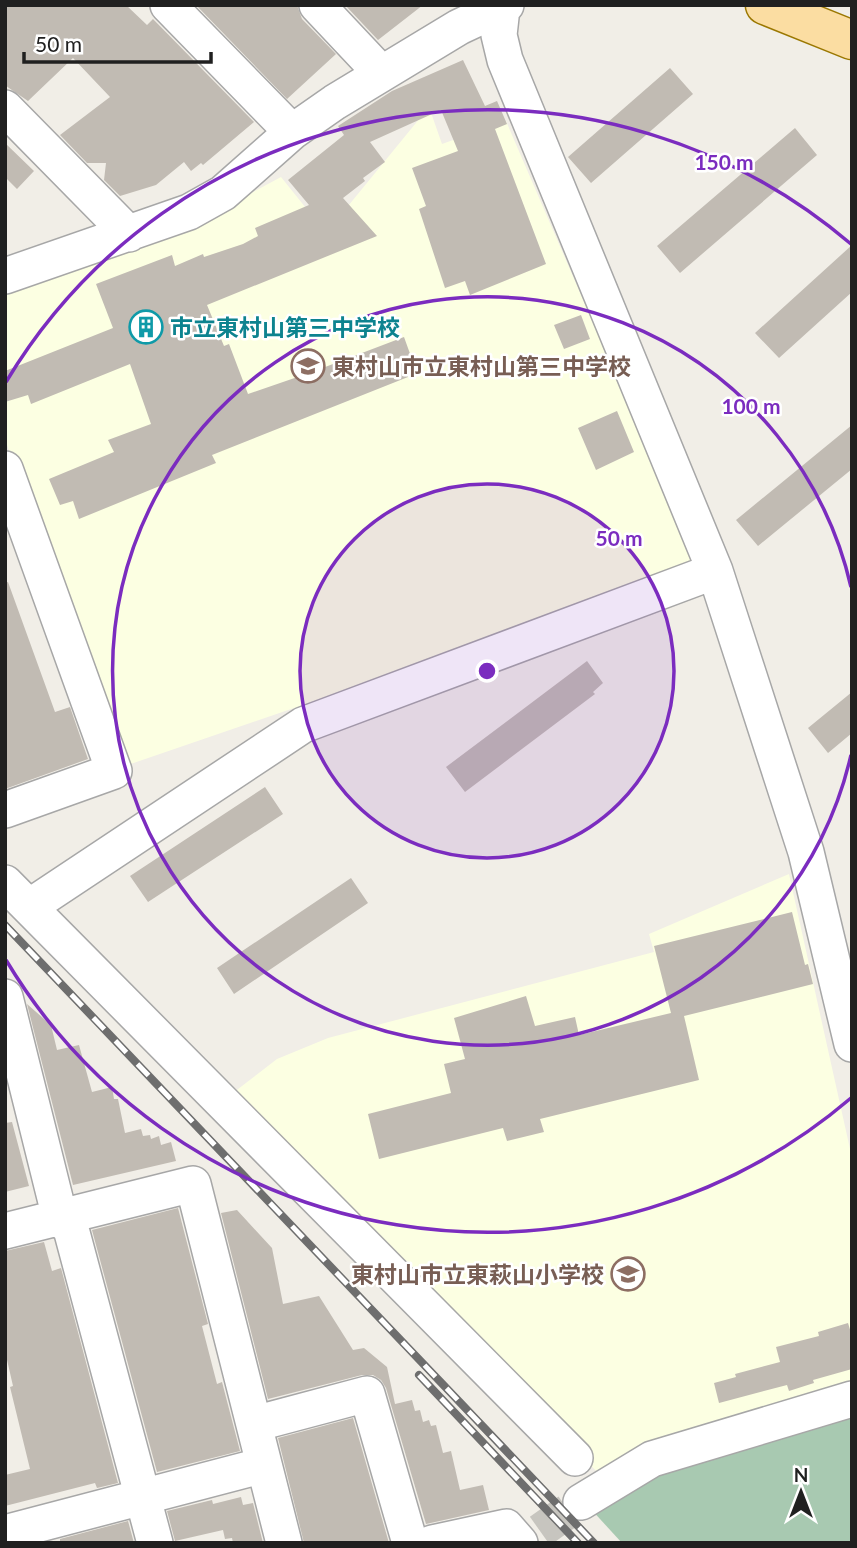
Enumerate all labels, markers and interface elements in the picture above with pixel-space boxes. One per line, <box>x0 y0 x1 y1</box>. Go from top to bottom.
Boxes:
scale bar <box>24 21 212 65</box>
text: 50 m <box>35 31 82 56</box>
text: 150 m <box>694 149 754 174</box>
building icon: 市立東村山第三中学校 <box>127 308 165 346</box>
place label: 市立東村山第三中学校 <box>170 313 400 341</box>
school or university icon: 東村山市立東村山第三中学校 <box>289 347 327 385</box>
place label: 東村山市立東村山第三中学校 <box>332 352 631 380</box>
text: 100 m <box>721 393 781 418</box>
text: 50 m <box>595 525 643 550</box>
centre of rings <box>475 659 499 683</box>
school or university icon: 東村山市立東萩山小学校 <box>609 1255 647 1293</box>
place label: 東村山市立東萩山小学校 <box>351 1260 604 1288</box>
north arrow <box>766 1457 836 1527</box>
text: N <box>794 1463 808 1486</box>

